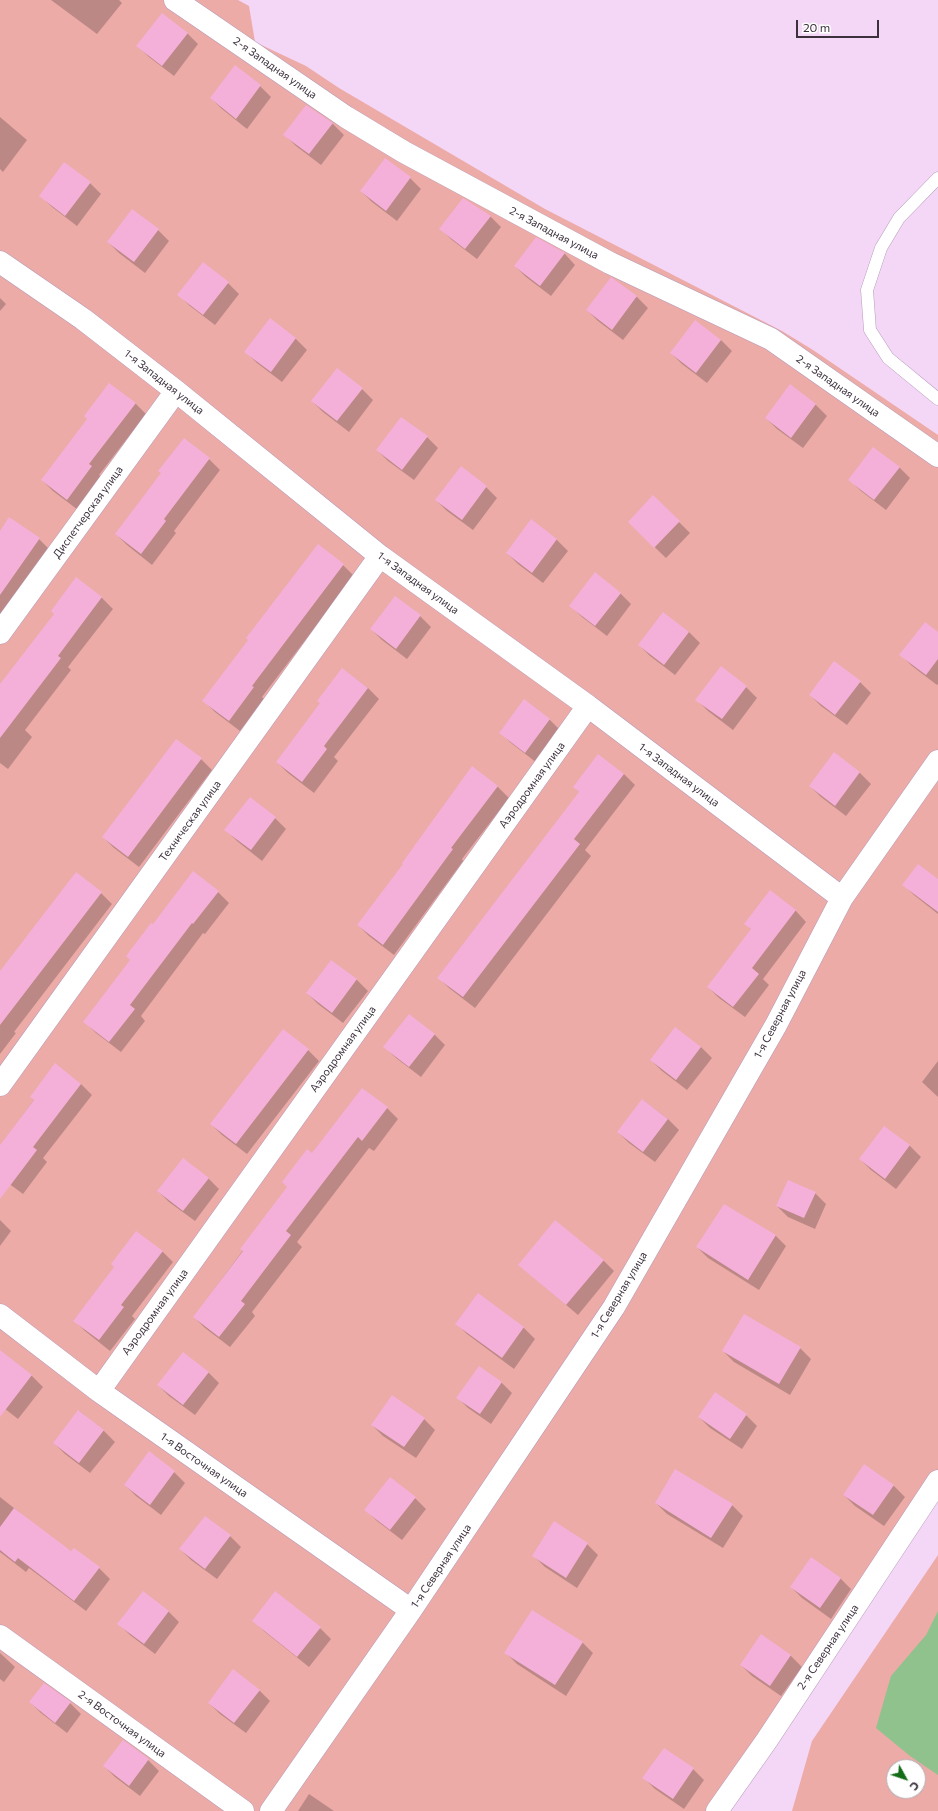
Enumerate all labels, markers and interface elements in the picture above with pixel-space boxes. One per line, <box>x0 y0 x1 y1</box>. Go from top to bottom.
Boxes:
scale bar <box>798 12 881 38</box>
text: 20 m <box>803 20 830 34</box>
street label: 2-я Западная улица <box>231 34 319 102</box>
street label: 2-я Западная улица <box>507 204 601 262</box>
street label: 1-я Западная улица <box>121 347 207 417</box>
street label: 2-я Западная улица <box>794 352 882 420</box>
street label: Диспетчерская улица <box>50 463 126 561</box>
street label: 1-я Западная улица <box>375 549 461 617</box>
street label: Аэродромная улица <box>496 739 568 831</box>
street label: 1-я Западная улица <box>636 740 722 810</box>
street label: Техническая улица <box>156 778 224 864</box>
street label: 1-я Северная улица <box>751 967 809 1061</box>
street label: Аэродромная улица <box>307 1003 379 1095</box>
street label: 1-я Северная улица <box>588 1249 650 1341</box>
street label: Аэродромная улица <box>119 1266 191 1358</box>
street label: 1-я Восточная улица <box>158 1430 250 1500</box>
street label: 1-я Северная улица <box>408 1521 474 1611</box>
street label: 2-я Северная улица <box>795 1602 861 1692</box>
street label: 2-я Восточная улица <box>76 1688 168 1760</box>
north arrow <box>886 1759 926 1799</box>
text: С <box>907 1779 922 1793</box>

